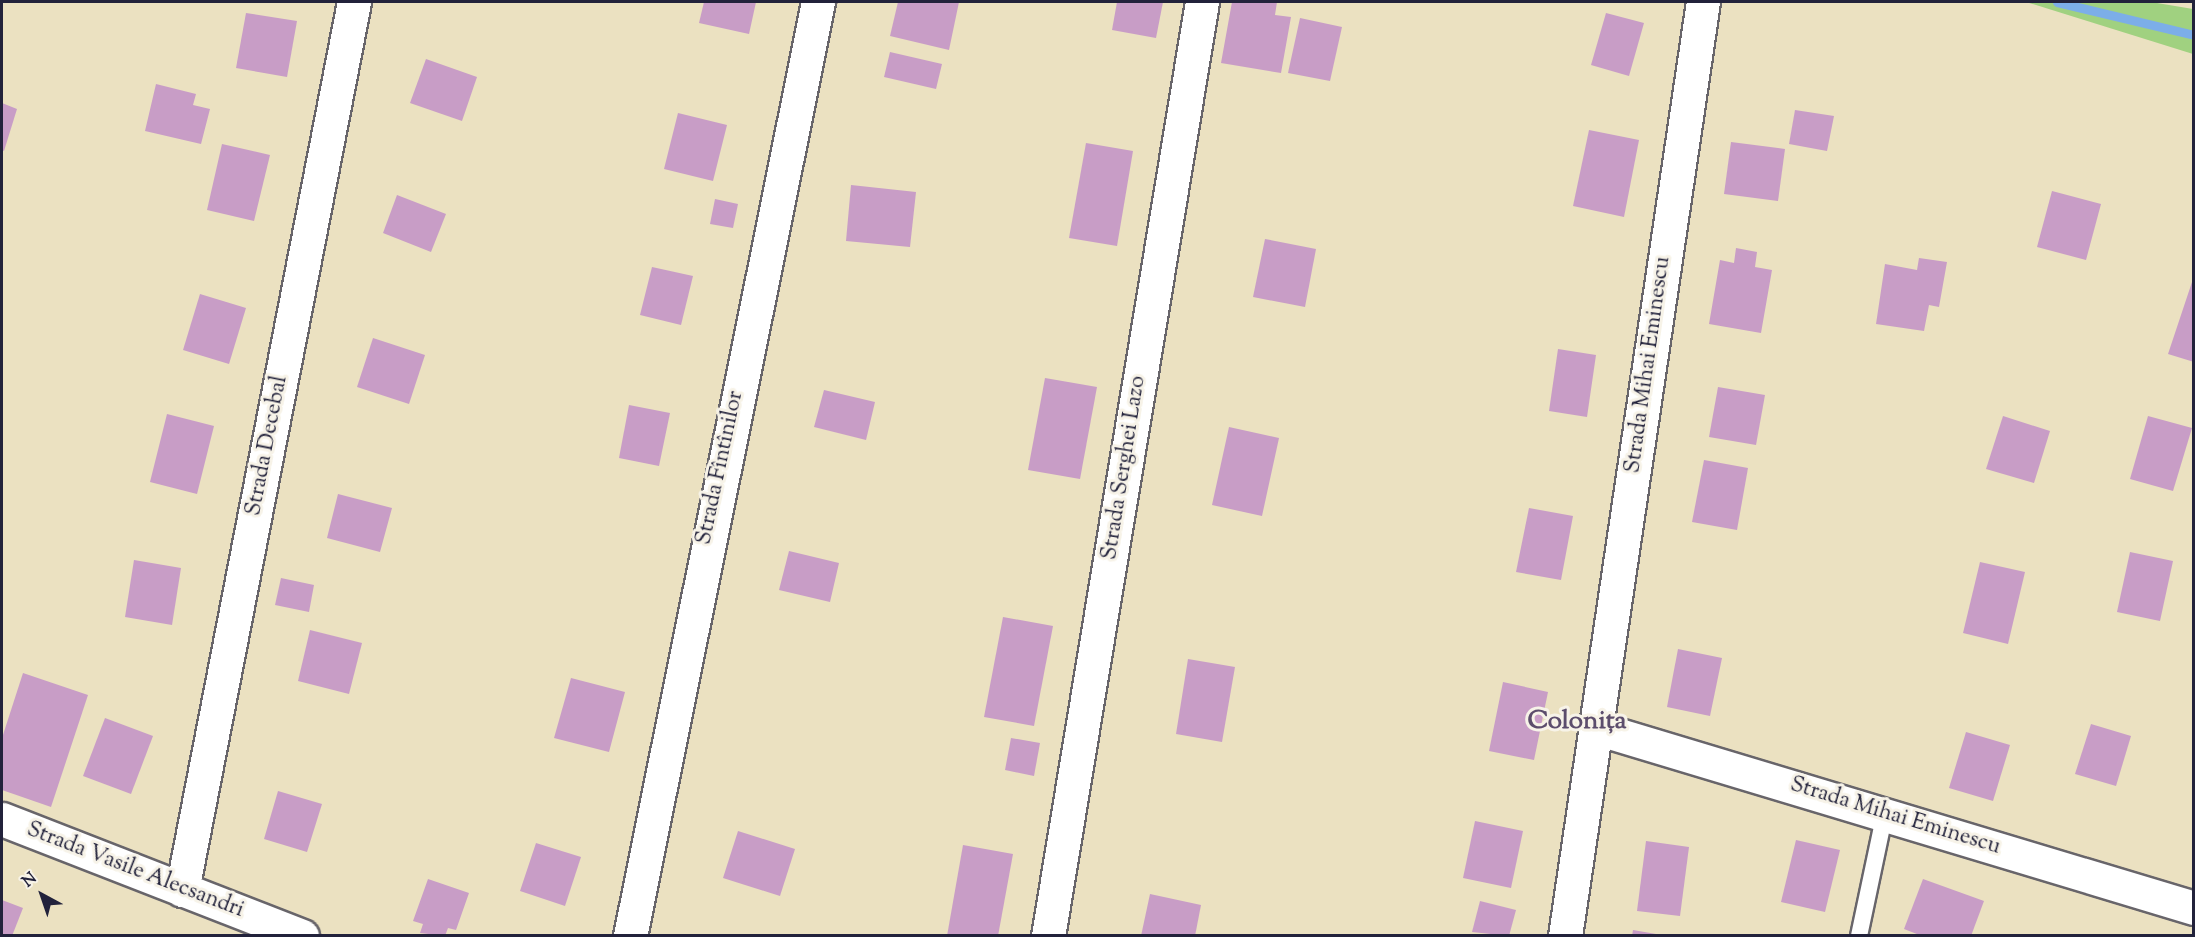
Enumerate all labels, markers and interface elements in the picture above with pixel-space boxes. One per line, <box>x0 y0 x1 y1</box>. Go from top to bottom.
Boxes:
street label: Strada Mihai Eminescu <box>1621 255 1677 475</box>
street label: Strada Decebal <box>242 374 294 518</box>
street label: Strada Serghei Lazo <box>1097 374 1153 562</box>
street label: Strada Fîntînilor <box>692 389 750 547</box>
district label: Colonița <box>1527 706 1627 738</box>
street label: Strada Mihai Eminescu <box>1787 772 2003 862</box>
street label: Strada Vasile Alecsandri <box>23 817 247 925</box>
north arrow <box>12 865 72 925</box>
text: N <box>18 868 42 894</box>

